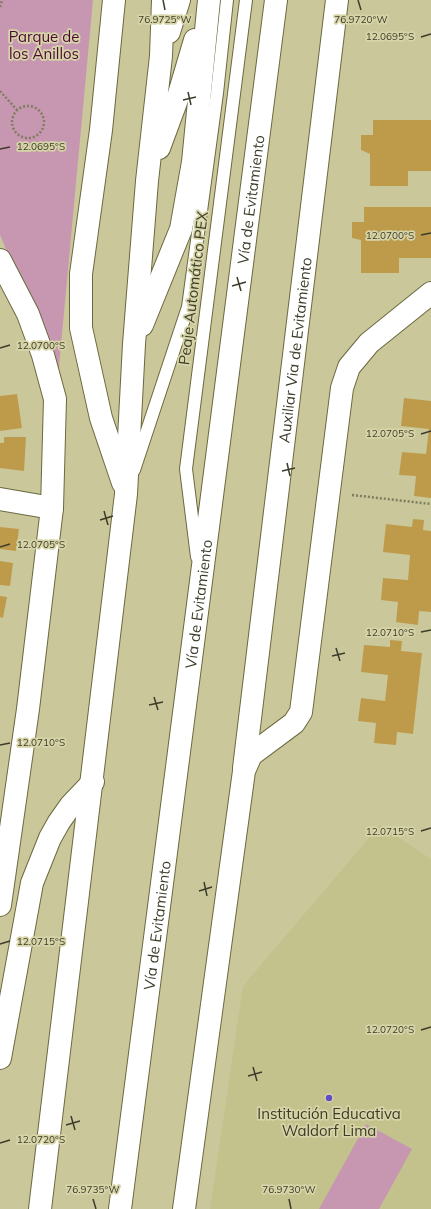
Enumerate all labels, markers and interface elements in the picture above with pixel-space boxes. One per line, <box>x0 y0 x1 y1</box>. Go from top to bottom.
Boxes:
text: 76.9725°W <box>138 13 192 26</box>
text: 76.9720°W <box>334 13 388 26</box>
park label: Parque de los Anillos <box>9 27 79 63</box>
text: 12.0695°S <box>366 30 414 43</box>
street label: Vía de Evitamiento <box>233 134 268 265</box>
text: 12.0695°S <box>17 140 65 153</box>
street label: Peaje Automático PEX <box>174 210 212 366</box>
text: 12.0700°S <box>366 229 414 242</box>
street label: Auxiliar Via de Evitamiento <box>274 256 315 444</box>
text: 12.0700°S <box>17 339 65 352</box>
text: 12.0705°S <box>366 427 414 440</box>
text: 12.0705°S <box>17 538 65 551</box>
street label: Vía de Evitamiento <box>180 538 216 670</box>
text: 12.0710°S <box>366 626 414 639</box>
text: 12.0710°S <box>17 736 65 749</box>
text: 12.0715°S <box>366 825 414 838</box>
street label: Vía de Evitamiento <box>139 860 174 991</box>
text: 12.0715°S <box>17 935 65 948</box>
text: 12.0720°S <box>366 1023 414 1036</box>
marker: Institución Educativa Waldorf Lima <box>324 1093 334 1103</box>
place label: Institución Educativa Waldorf Lima <box>257 1104 401 1140</box>
text: 12.0720°S <box>17 1133 65 1146</box>
text: 76.9735°W <box>66 1183 120 1196</box>
text: 76.9730°W <box>262 1183 316 1196</box>

